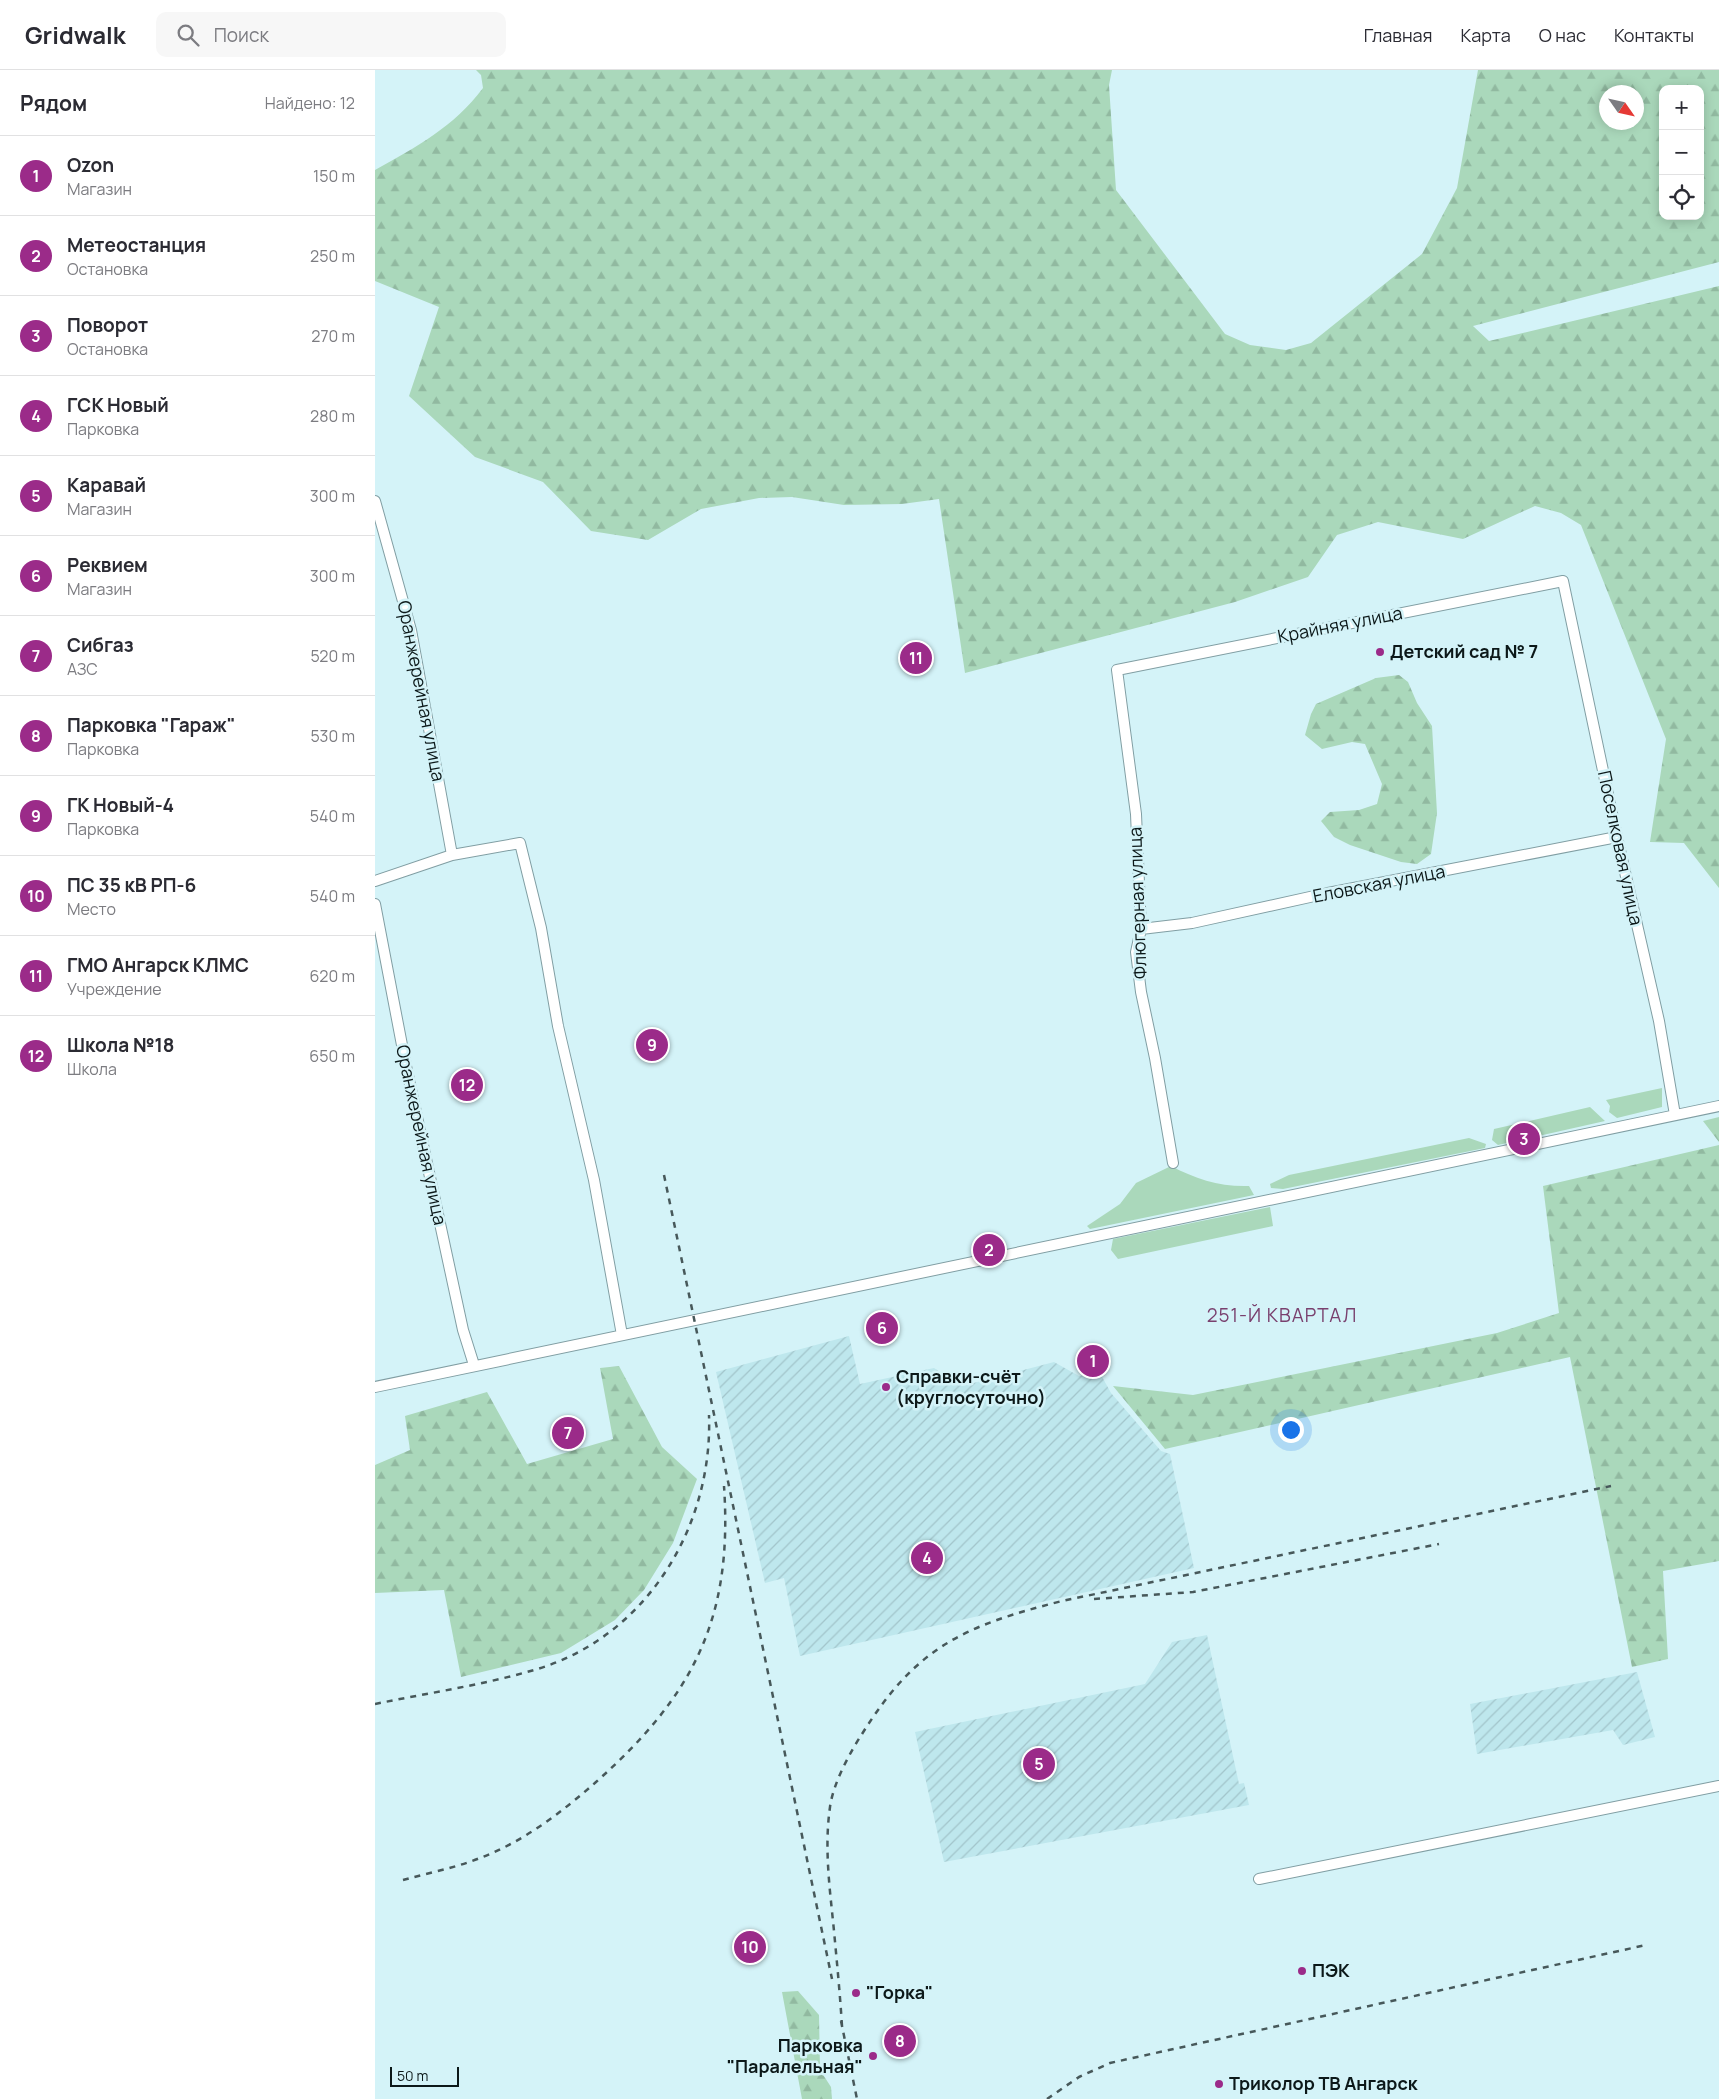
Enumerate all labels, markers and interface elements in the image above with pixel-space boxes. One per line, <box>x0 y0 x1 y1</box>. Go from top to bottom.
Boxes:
search box <box>156 12 506 57</box>
text: Gridwalk <box>25 18 126 51</box>
icon: search <box>174 21 202 49</box>
text: Поиск <box>214 22 269 48</box>
text: Главная <box>1364 23 1433 47</box>
text: Карта <box>1461 23 1511 47</box>
text: О нас <box>1539 23 1586 47</box>
text: Контакты <box>1614 23 1694 47</box>
north arrow <box>1599 85 1644 130</box>
map controls <box>1659 85 1704 220</box>
button: + <box>1659 85 1704 130</box>
text: Рядом <box>20 89 87 117</box>
text: Найдено: 12 <box>265 92 355 114</box>
button: − <box>1659 130 1704 175</box>
text: Ozon <box>67 152 114 178</box>
text: 1 <box>32 165 40 187</box>
text: 150 m <box>313 165 355 187</box>
button: locate <box>1659 175 1704 220</box>
text: Магазин <box>67 178 132 200</box>
text: Метеостанция <box>67 232 206 258</box>
text: 2 <box>31 245 41 267</box>
text: 250 m <box>310 245 355 267</box>
text: Остановка <box>67 258 148 280</box>
text: Поворот <box>67 312 148 338</box>
text: 3 <box>31 325 41 347</box>
text: 270 m <box>311 325 355 347</box>
text: Остановка <box>67 338 148 360</box>
text: ГСК Новый <box>67 392 169 418</box>
text: 4 <box>31 405 41 427</box>
text: 280 m <box>310 405 355 427</box>
text: Парковка <box>67 418 139 440</box>
text: Каравай <box>67 472 146 498</box>
text: 5 <box>31 485 41 507</box>
text: 300 m <box>310 485 355 507</box>
text: Магазин <box>67 498 132 520</box>
text: Реквием <box>67 552 148 578</box>
text: 6 <box>31 565 41 587</box>
text: 300 m <box>310 565 355 587</box>
text: Магазин <box>67 578 132 600</box>
street label: Оранжерейная улица <box>393 598 451 783</box>
street label: Крайняя улица <box>1275 600 1404 648</box>
text: Сибгаз <box>67 632 134 658</box>
pin: 11 <box>900 639 932 677</box>
place label: Детский сад № 7 <box>1390 639 1538 663</box>
text: 7 <box>32 645 40 667</box>
text: 520 m <box>311 645 355 667</box>
marker: Детский сад № 7 <box>1374 646 1386 658</box>
text: АЗС <box>67 658 98 680</box>
text: Парковка "Гараж" <box>67 712 236 738</box>
text: 8 <box>31 725 41 747</box>
text: 530 m <box>310 725 355 747</box>
text: Парковка <box>67 738 139 760</box>
street label: Поселковая улица <box>1593 768 1649 927</box>
text: ГК Новый-4 <box>67 792 174 818</box>
text: 9 <box>31 805 41 827</box>
text: 540 m <box>310 805 355 827</box>
text: Парковка <box>67 818 139 840</box>
street label: Флюгерная улица <box>1122 827 1152 979</box>
street label: Еловская улица <box>1311 858 1447 908</box>
text: ПС 35 кВ РП-6 <box>67 872 196 898</box>
text: 10 <box>27 885 45 907</box>
text: 540 m <box>310 885 355 907</box>
text: Место <box>67 898 116 920</box>
text: ГМО Ангарск КЛМС <box>67 952 249 978</box>
text: 11 <box>29 965 43 987</box>
text: 620 m <box>309 965 355 987</box>
text: Учреждение <box>67 978 162 1000</box>
pin: 9 <box>636 1026 668 1064</box>
text: Школа №18 <box>67 1032 174 1058</box>
street label: Оранжерейная улица <box>391 1043 453 1227</box>
text: 12 <box>28 1045 44 1067</box>
text: 650 m <box>309 1045 355 1067</box>
text: Школа <box>67 1058 117 1080</box>
pin: 12 <box>451 1066 483 1104</box>
pin: 3 <box>1508 1120 1540 1158</box>
pin: 2 <box>973 1231 1005 1269</box>
district label: 251-Й КВАРТАЛ <box>1207 1302 1357 1328</box>
pin: 6 <box>866 1309 898 1347</box>
pin: 1 <box>1077 1342 1109 1380</box>
place label: Справки-счёт (круглосуточно) <box>896 1364 1046 1409</box>
marker: Справки-счёт (круглосуточно) <box>880 1381 892 1393</box>
pin: 7 <box>552 1414 584 1452</box>
your location <box>1278 1417 1304 1443</box>
pin: 4 <box>911 1539 943 1577</box>
pin: 5 <box>1023 1745 1055 1783</box>
pin: 10 <box>734 1928 766 1966</box>
place label: ПЭК <box>1312 1958 1350 1982</box>
marker: ПЭК <box>1296 1965 1308 1977</box>
place label: "Горка" <box>866 1980 933 2004</box>
marker: "Горка" <box>850 1987 862 1999</box>
pin: 8 <box>884 2022 916 2060</box>
place label: Парковка "Паралельная" <box>727 2033 863 2078</box>
marker: Парковка "Паралельная" <box>867 2050 879 2062</box>
scale bar <box>390 2064 459 2087</box>
text: 50 m <box>397 2066 428 2085</box>
place label: Триколор ТВ Ангарск <box>1229 2071 1419 2095</box>
marker: Триколор ТВ Ангарск <box>1213 2078 1225 2090</box>

